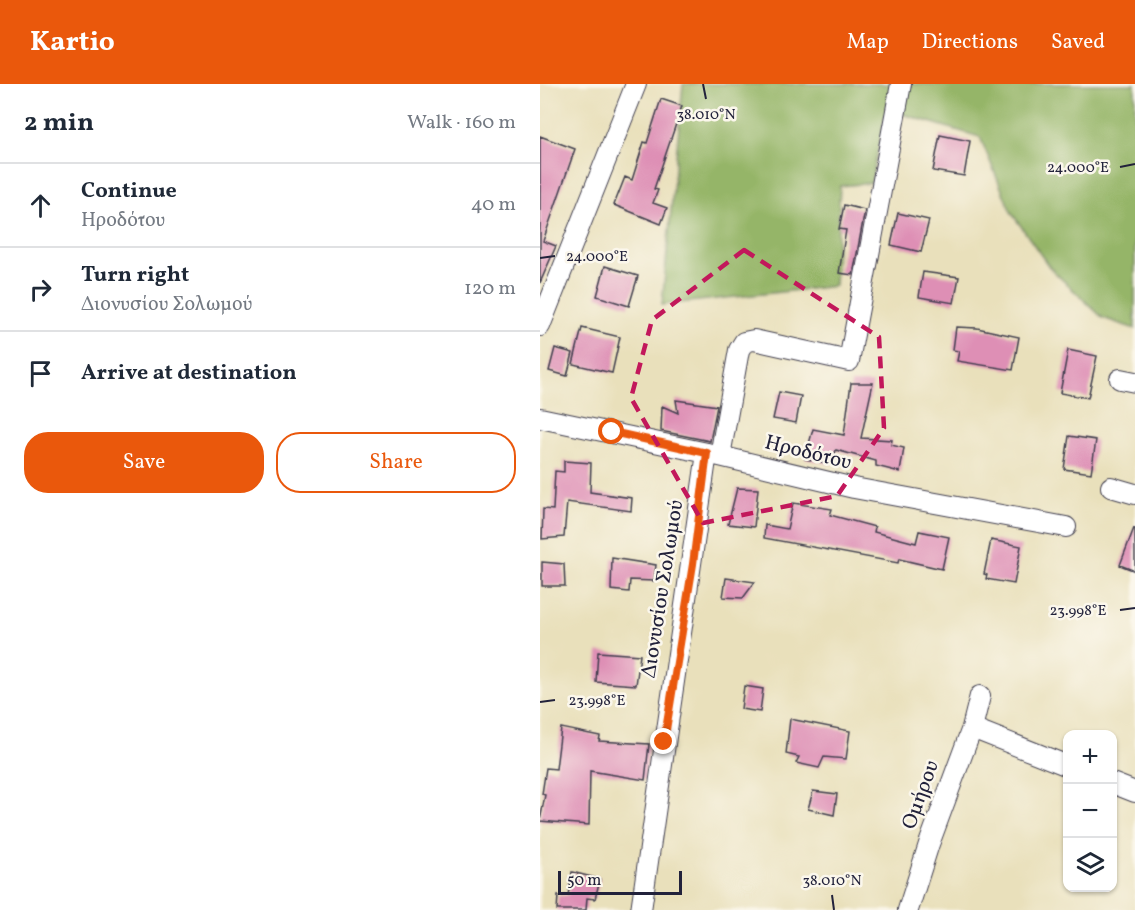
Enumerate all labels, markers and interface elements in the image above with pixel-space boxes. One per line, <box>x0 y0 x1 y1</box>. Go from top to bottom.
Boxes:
text: Kartio <box>30 23 115 62</box>
text: Map <box>847 28 889 57</box>
text: Directions <box>922 28 1018 57</box>
text: Saved <box>1051 28 1105 57</box>
text: 2 min <box>24 105 94 141</box>
text: 38.010°N <box>676 105 736 126</box>
text: Walk · 160 m <box>407 109 516 137</box>
text: 24.000°E <box>1047 158 1109 179</box>
text: Continue <box>81 176 177 207</box>
icon: ahead <box>24 189 57 222</box>
text: 40 m <box>471 191 516 219</box>
text: Ηροδότου <box>81 207 165 235</box>
text: 24.000°E <box>566 247 628 268</box>
text: Turn right <box>81 260 189 291</box>
icon: right <box>24 273 57 306</box>
text: 120 m <box>464 275 516 303</box>
text: Διονυσίου Σολωμού <box>81 291 252 319</box>
icon: arrive <box>24 357 57 390</box>
text: Arrive at destination <box>81 358 297 389</box>
route start <box>598 418 624 444</box>
street label: Ηροδότου <box>762 428 854 478</box>
button: Save <box>24 432 264 493</box>
button: Share <box>276 432 516 493</box>
street label: Διονυσίου Σολωμού <box>635 498 691 680</box>
text: 23.998°E <box>1050 601 1106 622</box>
text: 23.998°E <box>569 691 625 712</box>
route end <box>650 728 676 754</box>
map controls <box>1063 730 1117 892</box>
button: + <box>1063 730 1117 784</box>
street label: Ομήρου <box>895 756 947 834</box>
button: − <box>1063 784 1117 838</box>
button: layers <box>1063 838 1117 892</box>
scale bar <box>558 868 682 896</box>
text: 50 m <box>567 870 601 892</box>
text: 38.010°N <box>802 871 862 892</box>

